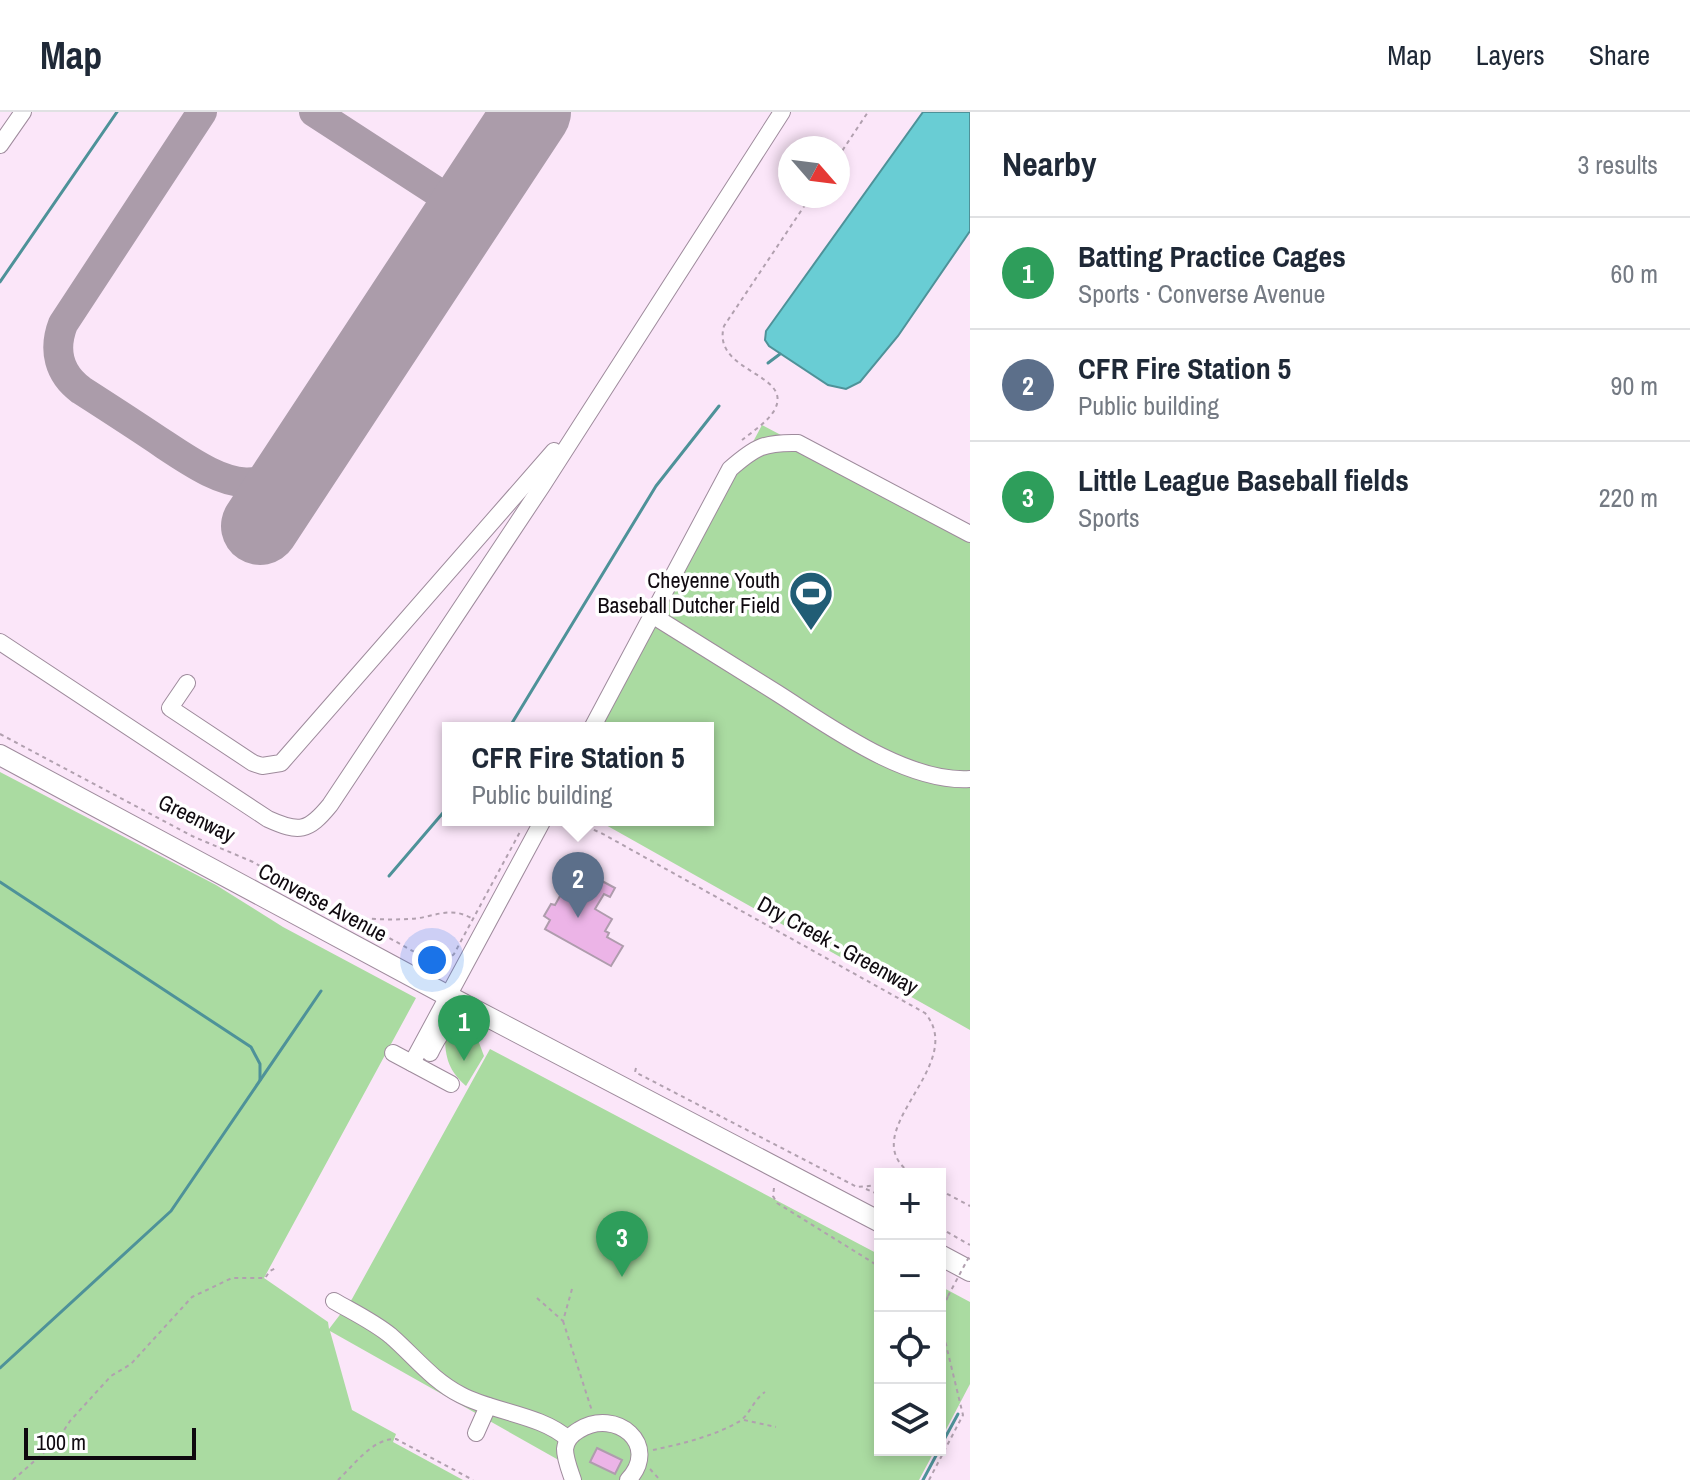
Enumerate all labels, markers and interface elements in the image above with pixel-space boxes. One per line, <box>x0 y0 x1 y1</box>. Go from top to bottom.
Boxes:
text: Map <box>40 30 102 81</box>
text: Map <box>1387 36 1432 74</box>
text: Layers <box>1476 36 1545 74</box>
text: Share <box>1589 36 1650 74</box>
north arrow <box>778 136 850 208</box>
text: Nearby <box>1002 141 1097 187</box>
text: 3 results <box>1577 147 1658 182</box>
text: Batting Practice Cages <box>1078 236 1346 276</box>
text: 1 <box>1022 256 1034 291</box>
text: 60 m <box>1611 256 1658 291</box>
text: Sports · Converse Avenue <box>1078 276 1325 311</box>
text: CFR Fire Station 5 <box>1078 348 1291 388</box>
text: 2 <box>1022 368 1034 403</box>
text: 90 m <box>1611 368 1658 403</box>
text: Public building <box>1078 388 1219 423</box>
text: Little League Baseball fields <box>1078 460 1409 500</box>
text: 3 <box>1022 480 1034 515</box>
text: 220 m <box>1599 480 1658 515</box>
text: Sports <box>1078 500 1140 535</box>
place label: Cheyenne Youth Baseball Dutcher Field <box>598 565 780 620</box>
sports icon: Cheyenne Youth Baseball Dutcher Field <box>787 569 835 632</box>
popup <box>442 722 714 826</box>
text: CFR Fire Station 5 <box>471 737 685 777</box>
text: Public building <box>471 777 612 812</box>
street label: Greenway <box>153 786 241 850</box>
pin: 2 <box>552 852 604 918</box>
street label: Converse Avenue <box>253 855 393 949</box>
street label: Dry Creek - Greenway <box>752 888 924 1002</box>
your location <box>412 940 452 980</box>
pin: 1 <box>438 995 490 1061</box>
map controls <box>874 1168 946 1456</box>
button: + <box>874 1168 946 1240</box>
pin: 3 <box>596 1211 648 1277</box>
button: − <box>874 1240 946 1312</box>
button: locate <box>874 1312 946 1384</box>
button: layers <box>874 1384 946 1456</box>
scale bar <box>24 1424 196 1460</box>
text: 100 m <box>36 1427 86 1457</box>

